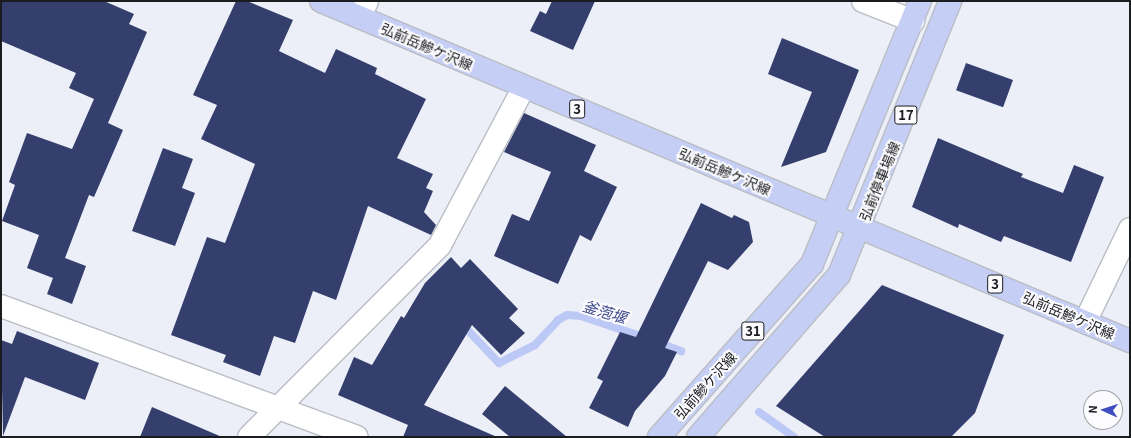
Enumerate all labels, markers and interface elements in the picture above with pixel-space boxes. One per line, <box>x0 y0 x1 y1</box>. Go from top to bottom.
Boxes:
street label: 弘前岳鰺ケ沢線 <box>379 19 475 73</box>
road number: 3 <box>569 98 585 120</box>
road number: 17 <box>894 104 918 126</box>
street label: 弘前停車場線 <box>855 139 903 223</box>
street label: 弘前岳鰺ケ沢線 <box>677 144 773 198</box>
road number: 3 <box>987 273 1003 295</box>
street label: 弘前岳鰺ケ沢線 <box>1021 288 1117 342</box>
water label: 釜萢堰 <box>581 296 629 326</box>
road number: 31 <box>741 320 765 342</box>
street label: 弘前鰺ケ沢線 <box>671 348 739 422</box>
north arrow <box>1083 390 1123 430</box>
text: N <box>1084 405 1100 414</box>

